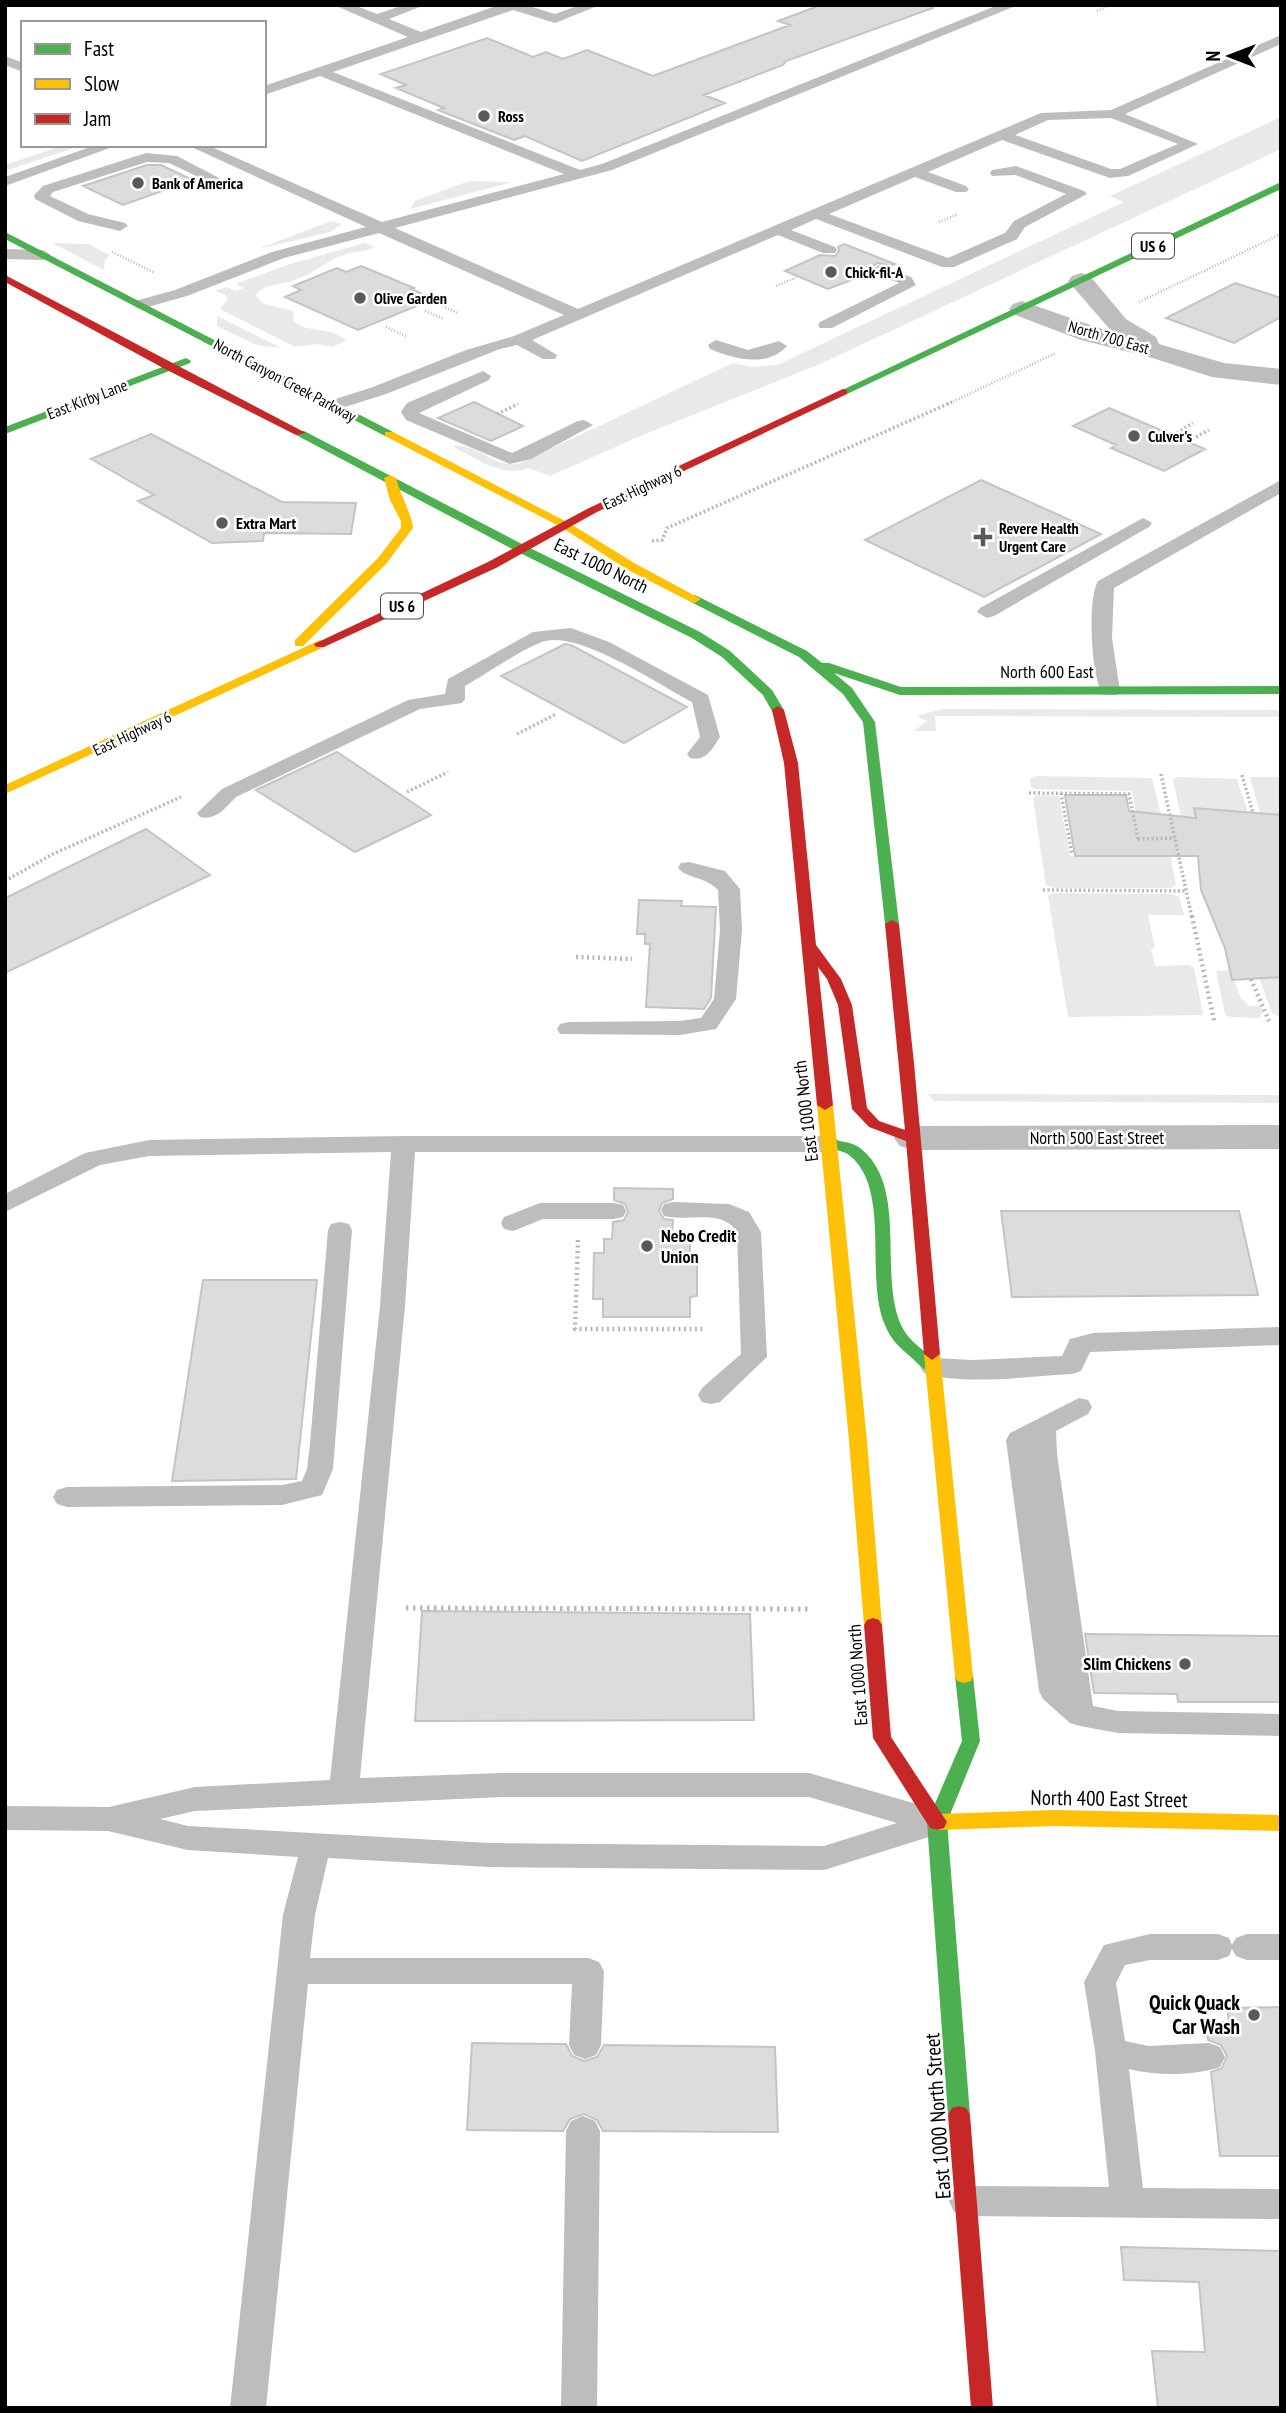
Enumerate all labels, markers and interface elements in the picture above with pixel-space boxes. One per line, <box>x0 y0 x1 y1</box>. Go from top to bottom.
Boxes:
legend <box>21 21 266 147</box>
north arrow <box>1195 21 1265 91</box>
text: Fast <box>84 35 114 62</box>
text: N <box>1201 51 1225 61</box>
text: Slow <box>84 70 120 97</box>
text: Jam <box>83 105 111 132</box>
place label: Ross <box>498 106 524 126</box>
marker: Ross <box>476 108 492 124</box>
place label: Bank of America <box>152 173 243 193</box>
marker: Bank of America <box>130 175 146 191</box>
road number: US 6 <box>1132 234 1174 258</box>
place label: Chick-fil-A <box>845 262 904 282</box>
marker: Chick-fil-A <box>823 264 839 280</box>
place label: Olive Garden <box>374 288 447 308</box>
marker: Olive Garden <box>352 290 368 306</box>
street label: North 700 East <box>1066 316 1152 358</box>
street label: North Canyon Creek Parkway <box>210 334 360 426</box>
street label: East Kirby Lane <box>44 375 130 423</box>
place label: Culver's <box>1148 426 1193 446</box>
marker: Culver's <box>1126 428 1142 444</box>
street label: East Highway 6 <box>600 460 684 514</box>
place label: Extra Mart <box>236 513 296 533</box>
marker: Extra Mart <box>214 515 230 531</box>
place label: Revere Health Urgent Care <box>999 518 1079 556</box>
marker: Revere Health Urgent Care <box>973 527 993 547</box>
street label: East 1000 North <box>550 533 652 598</box>
road number: US 6 <box>381 594 423 618</box>
street label: North 600 East <box>1000 660 1094 683</box>
street label: East Highway 6 <box>90 706 174 760</box>
street label: East 1000 North <box>788 1059 823 1163</box>
street label: North 500 East Street <box>1030 1126 1164 1149</box>
place label: Nebo Credit Union <box>661 1224 737 1268</box>
marker: Nebo Credit Union <box>639 1238 655 1254</box>
street label: East 1000 North <box>842 1624 873 1727</box>
place label: Slim Chickens <box>1083 1652 1171 1675</box>
marker: Slim Chickens <box>1177 1656 1193 1672</box>
street label: North 400 East Street <box>1030 1784 1188 1813</box>
place label: Quick Quack Car Wash <box>1149 1989 1240 2040</box>
marker: Quick Quack Car Wash <box>1246 2007 1262 2023</box>
street label: East 1000 North Street <box>918 2032 957 2200</box>

